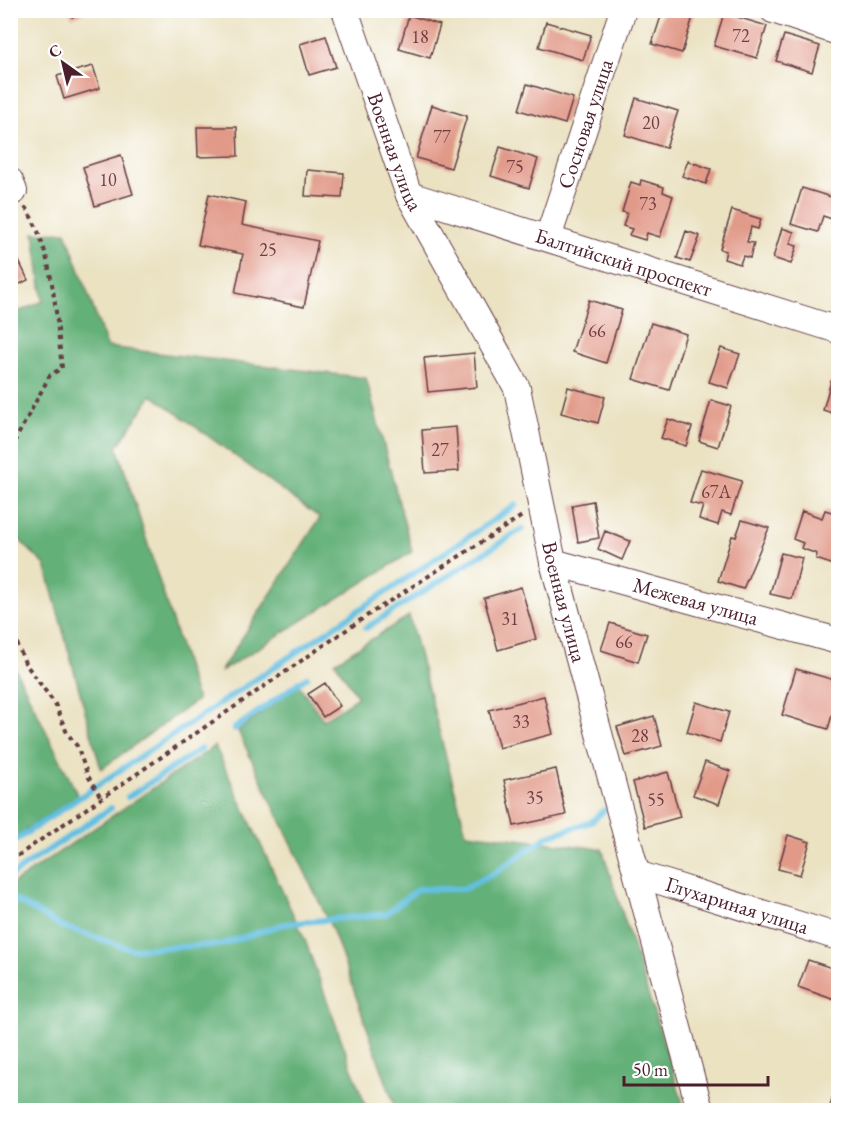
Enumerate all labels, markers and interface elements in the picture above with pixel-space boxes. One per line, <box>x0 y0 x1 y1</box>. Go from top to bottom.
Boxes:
house number: 72 <box>732 24 750 47</box>
house number: 18 <box>411 25 429 48</box>
north arrow <box>33 33 93 93</box>
text: С <box>44 39 65 63</box>
street label: Сосновая улица <box>551 55 619 192</box>
street label: Военная улица <box>362 89 429 216</box>
house number: 20 <box>642 111 660 134</box>
house number: 77 <box>433 125 451 148</box>
house number: 75 <box>506 155 524 178</box>
house number: 10 <box>99 168 117 191</box>
house number: 73 <box>639 192 657 215</box>
street label: Балтийский проспект <box>532 222 716 303</box>
house number: 25 <box>259 238 277 261</box>
house number: 66 <box>588 319 606 342</box>
house number: 27 <box>431 438 449 461</box>
house number: 67А <box>701 480 731 503</box>
street label: Военная улица <box>536 539 593 666</box>
street label: Межевая улица <box>630 571 762 631</box>
house number: 31 <box>501 607 519 630</box>
house number: 66 <box>615 630 633 653</box>
house number: 33 <box>512 710 530 733</box>
house number: 28 <box>631 724 649 747</box>
house number: 35 <box>526 786 544 809</box>
house number: 55 <box>647 788 665 811</box>
street label: Глухариная улица <box>663 870 813 940</box>
scale bar <box>624 1049 768 1087</box>
text: 50 m <box>633 1058 668 1081</box>

